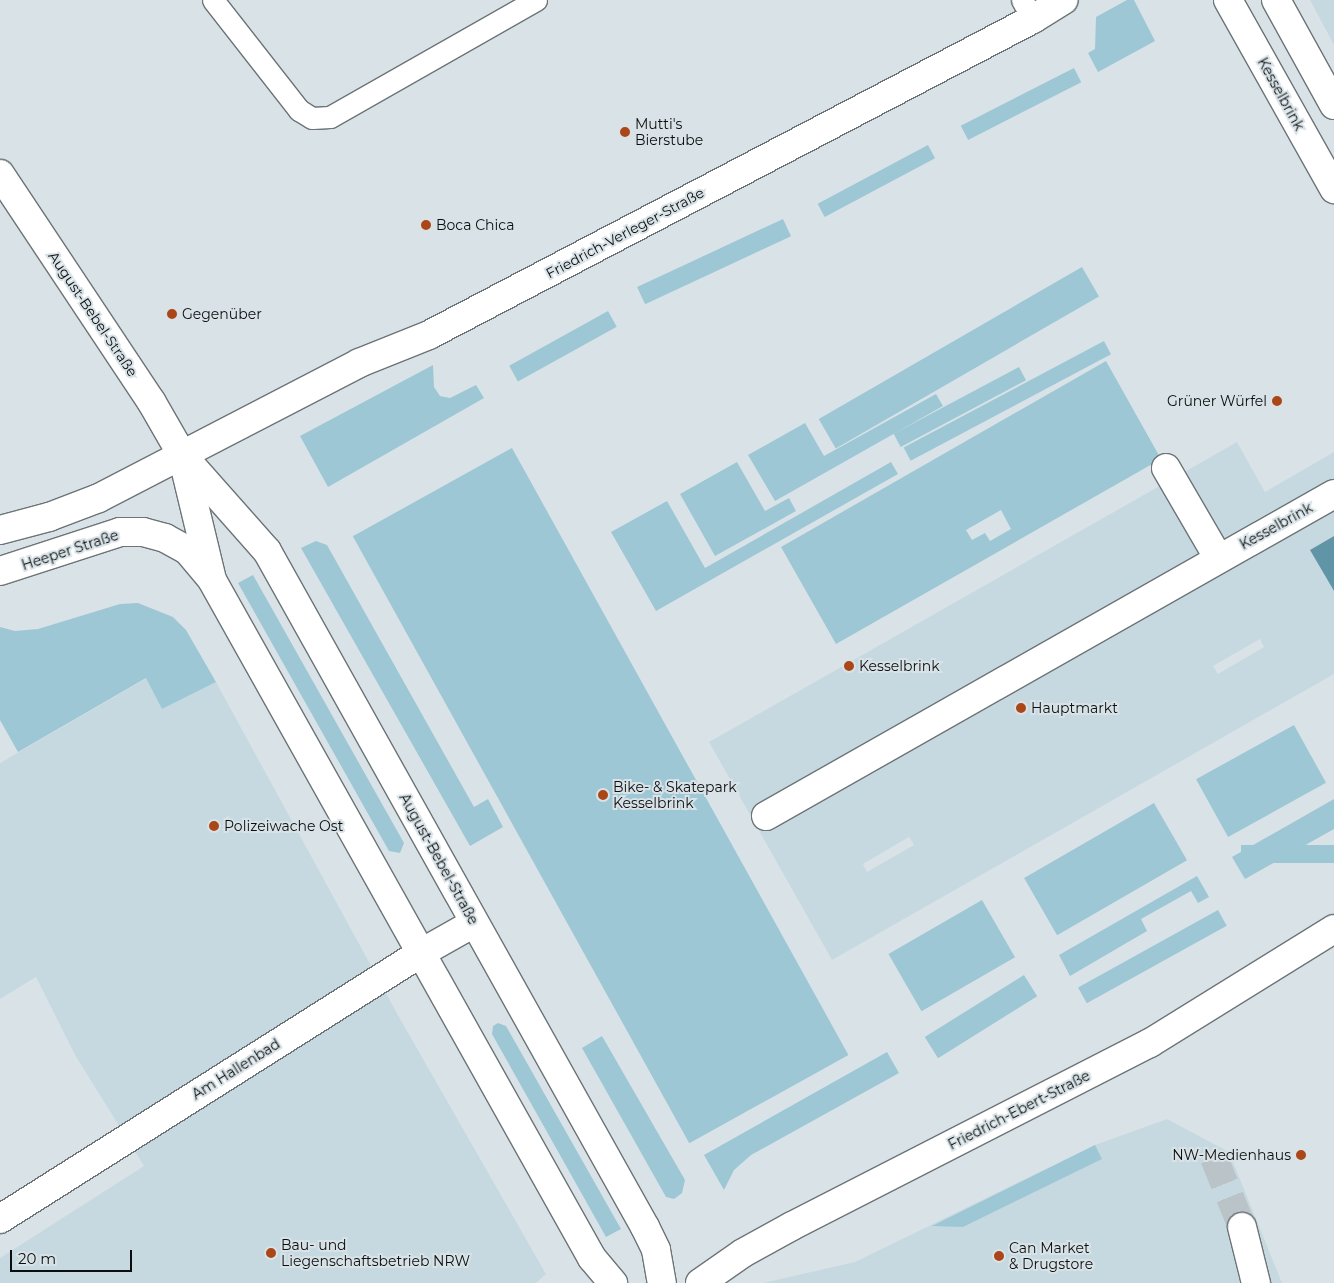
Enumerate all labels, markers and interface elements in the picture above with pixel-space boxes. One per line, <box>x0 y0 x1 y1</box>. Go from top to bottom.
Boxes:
street label: Kesselbrink <box>1254 55 1308 133</box>
place label: Mutti's Bierstube <box>635 116 703 148</box>
marker: Mutti's Bierstube <box>619 126 631 138</box>
street label: Friedrich-Verleger-Straße <box>543 184 707 282</box>
place label: Boca Chica <box>436 217 514 233</box>
marker: Boca Chica <box>420 219 432 231</box>
street label: August-Bebel-Straße <box>45 248 141 380</box>
place label: Gegenüber <box>182 306 262 322</box>
marker: Gegenüber <box>166 308 178 320</box>
place label: Grüner Würfel <box>1167 393 1267 409</box>
marker: Grüner Würfel <box>1271 395 1283 407</box>
street label: Kesselbrink <box>1237 499 1315 553</box>
street label: Heeper Straße <box>19 526 121 574</box>
place label: Kesselbrink <box>859 658 940 674</box>
marker: Kesselbrink <box>843 660 855 672</box>
place label: Hauptmarkt <box>1031 700 1118 716</box>
marker: Hauptmarkt <box>1015 702 1027 714</box>
place label: Bike- & Skatepark Kesselbrink <box>613 779 737 812</box>
marker: Bike- & Skatepark Kesselbrink <box>597 789 609 801</box>
street label: August-Bebel-Straße <box>396 791 482 927</box>
place label: Polizeiwache Ost <box>224 818 343 834</box>
marker: Polizeiwache Ost <box>208 820 220 832</box>
street label: Am Hallenbad <box>189 1035 283 1103</box>
street label: Friedrich-Ebert-Straße <box>945 1067 1093 1153</box>
place label: NW-Medienhaus <box>1172 1147 1291 1163</box>
marker: NW-Medienhaus <box>1295 1149 1307 1161</box>
place label: Bau- und Liegenschaftsbetrieb NRW <box>281 1237 470 1270</box>
scale bar <box>12 1240 135 1272</box>
place label: Can Market & Drugstore <box>1009 1240 1093 1272</box>
marker: Bau- und Liegenschaftsbetrieb NRW <box>265 1247 277 1259</box>
text: 20 m <box>18 1249 56 1268</box>
marker: Can Market & Drugstore <box>993 1250 1005 1262</box>

